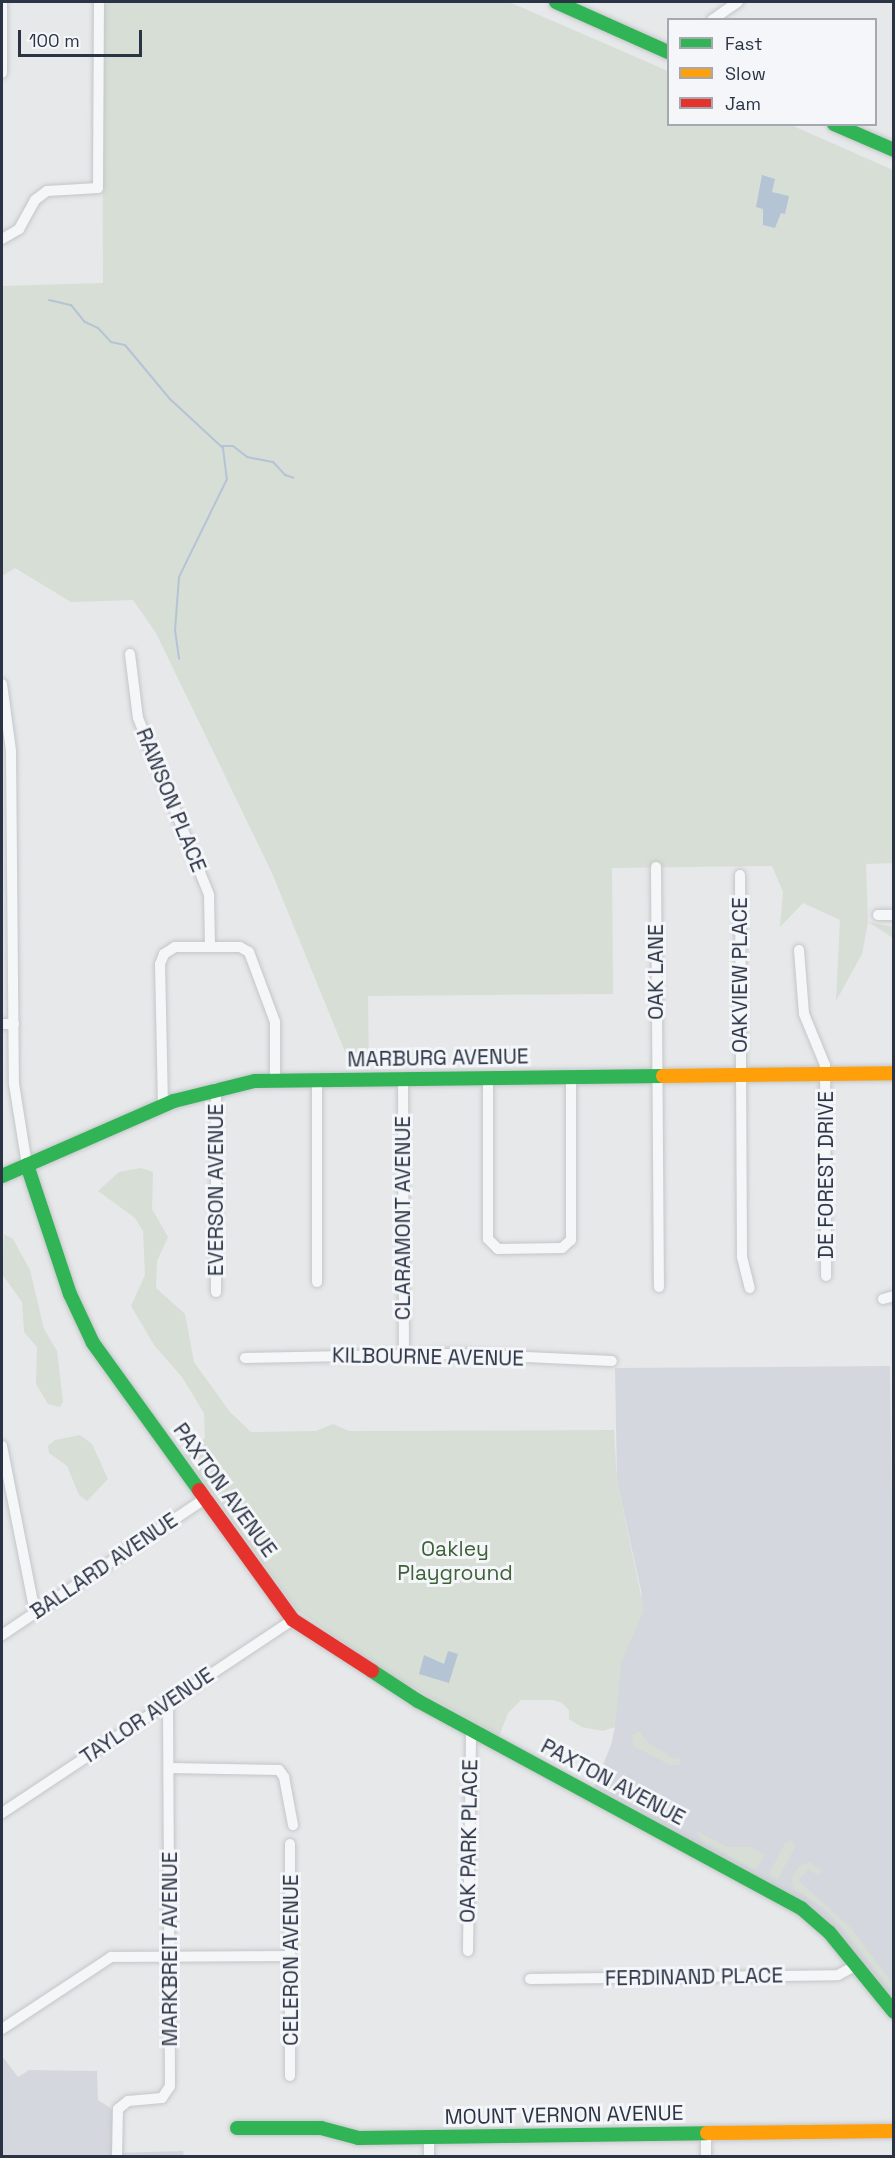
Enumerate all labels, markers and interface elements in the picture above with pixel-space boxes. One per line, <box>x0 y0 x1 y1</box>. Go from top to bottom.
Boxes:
scale bar <box>21 18 146 56</box>
legend <box>667 18 877 126</box>
text: 100 m <box>29 29 80 52</box>
text: Fast <box>725 32 762 55</box>
text: Slow <box>725 62 766 85</box>
text: Jam <box>725 92 761 115</box>
street label: RAWSON PLACE <box>131 724 211 876</box>
street label: OAKVIEW PLACE <box>727 897 753 1053</box>
street label: OAK LANE <box>643 924 669 1020</box>
street label: MARBURG AVENUE <box>347 1044 529 1072</box>
street label: DE FOREST DRIVE <box>813 1091 839 1259</box>
street label: EVERSON AVENUE <box>203 1104 229 1276</box>
street label: CLARAMONT AVENUE <box>390 1115 416 1321</box>
street label: KILBOURNE AVENUE <box>332 1343 524 1371</box>
street label: PAXTON AVENUE <box>168 1418 282 1562</box>
street label: BALLARD AVENUE <box>25 1507 183 1625</box>
park label: Oakley Playground <box>397 1536 513 1586</box>
street label: TAYLOR AVENUE <box>75 1662 219 1770</box>
street label: PAXTON AVENUE <box>537 1733 689 1831</box>
street label: OAK PARK PLACE <box>455 1759 483 1923</box>
street label: MARKBREIT AVENUE <box>157 1851 183 2047</box>
street label: CELERON AVENUE <box>278 1874 304 2046</box>
street label: FERDINAND PLACE <box>605 1963 783 1991</box>
street label: MOUNT VERNON AVENUE <box>444 2100 684 2130</box>

